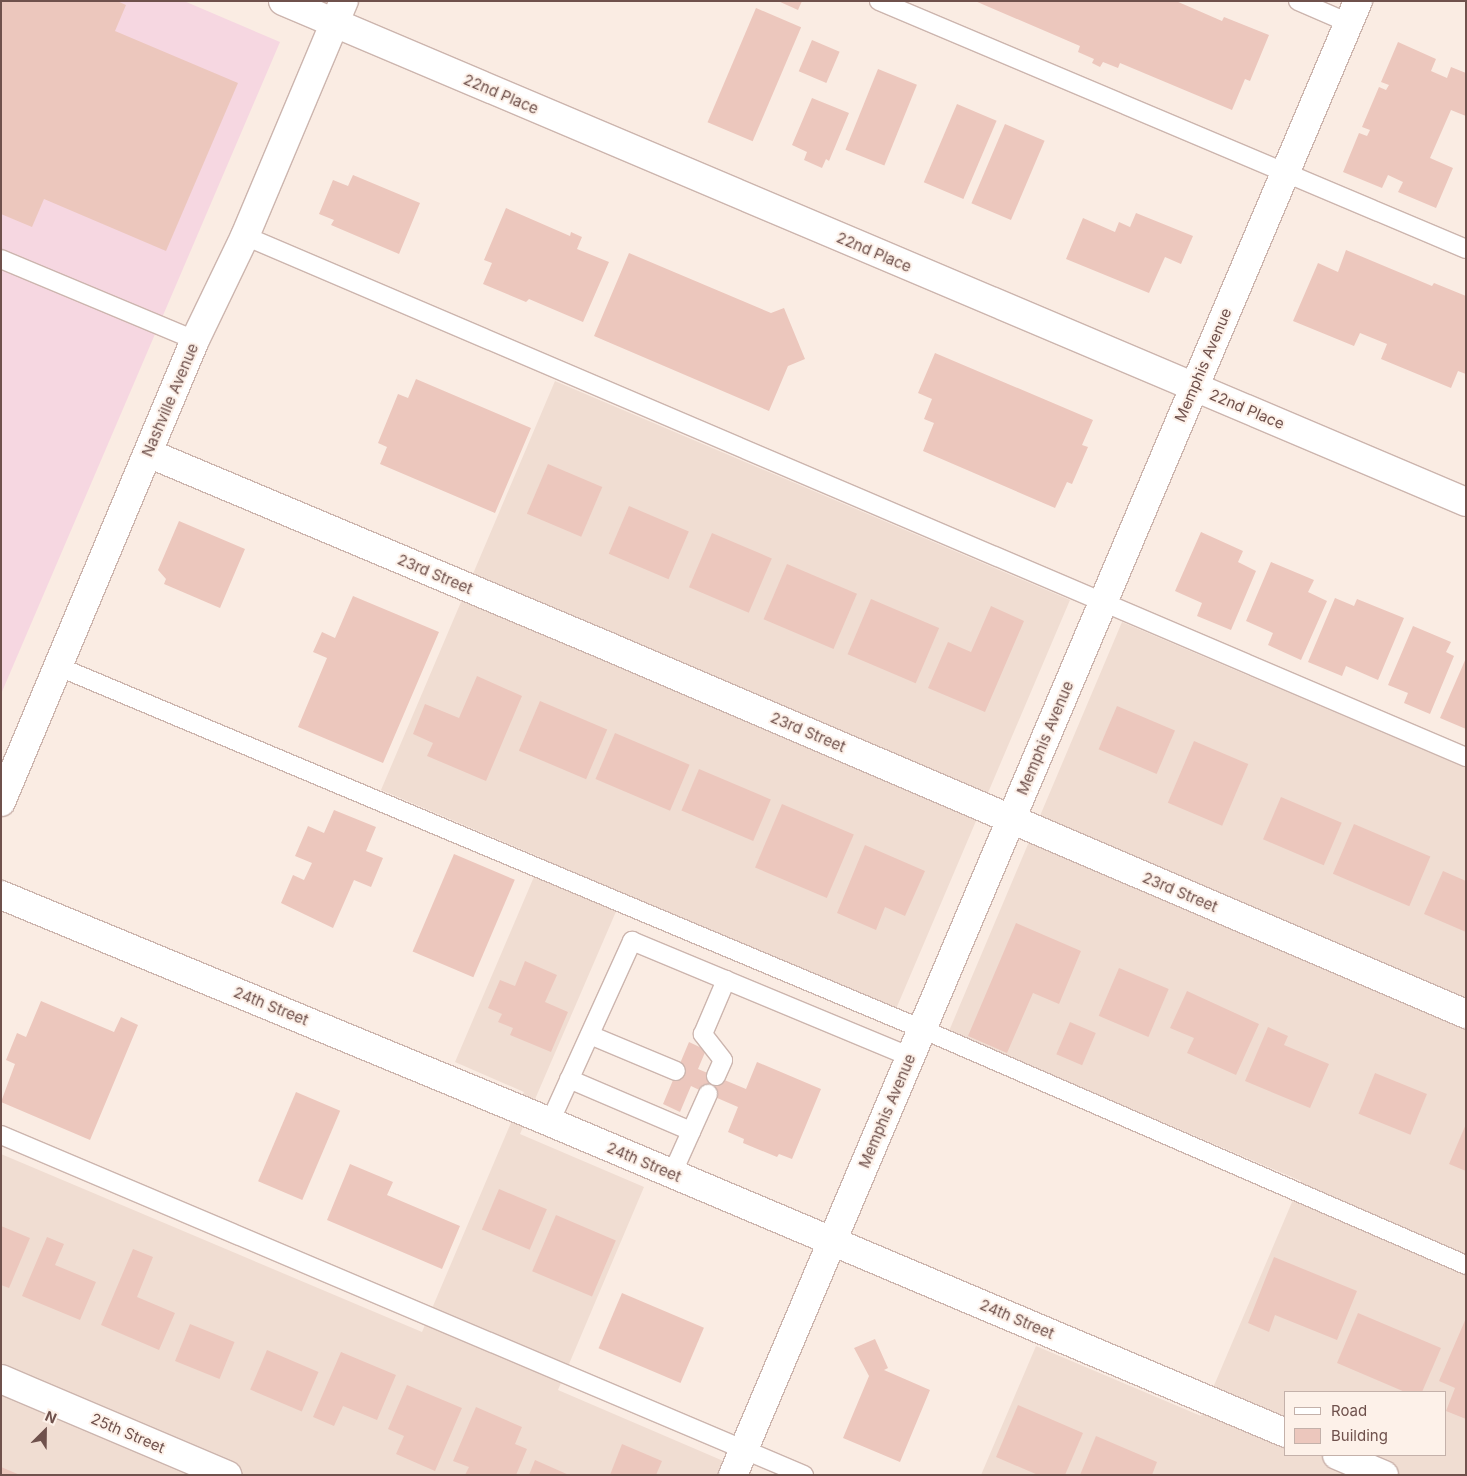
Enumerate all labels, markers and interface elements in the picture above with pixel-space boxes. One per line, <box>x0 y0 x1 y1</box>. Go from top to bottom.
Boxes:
street label: 22nd Place <box>461 70 541 118</box>
street label: 22nd Place <box>834 228 914 276</box>
street label: Memphis Avenue <box>1171 305 1235 425</box>
street label: Nashville Avenue <box>138 341 202 459</box>
street label: 22nd Place <box>1207 385 1287 433</box>
street label: 23rd Street <box>395 550 475 598</box>
street label: Memphis Avenue <box>1013 678 1077 798</box>
street label: 23rd Street <box>768 708 848 756</box>
street label: 23rd Street <box>1140 868 1220 916</box>
street label: 24th Street <box>231 983 311 1029</box>
street label: Memphis Avenue <box>855 1051 919 1171</box>
street label: 24th Street <box>604 1138 684 1186</box>
street label: 24th Street <box>977 1295 1057 1343</box>
legend <box>1284 1391 1447 1456</box>
text: Road <box>1331 1401 1367 1420</box>
north arrow <box>20 1406 70 1456</box>
text: N <box>43 1407 59 1427</box>
street label: 25th Street <box>88 1409 168 1457</box>
text: Building <box>1331 1426 1388 1445</box>

